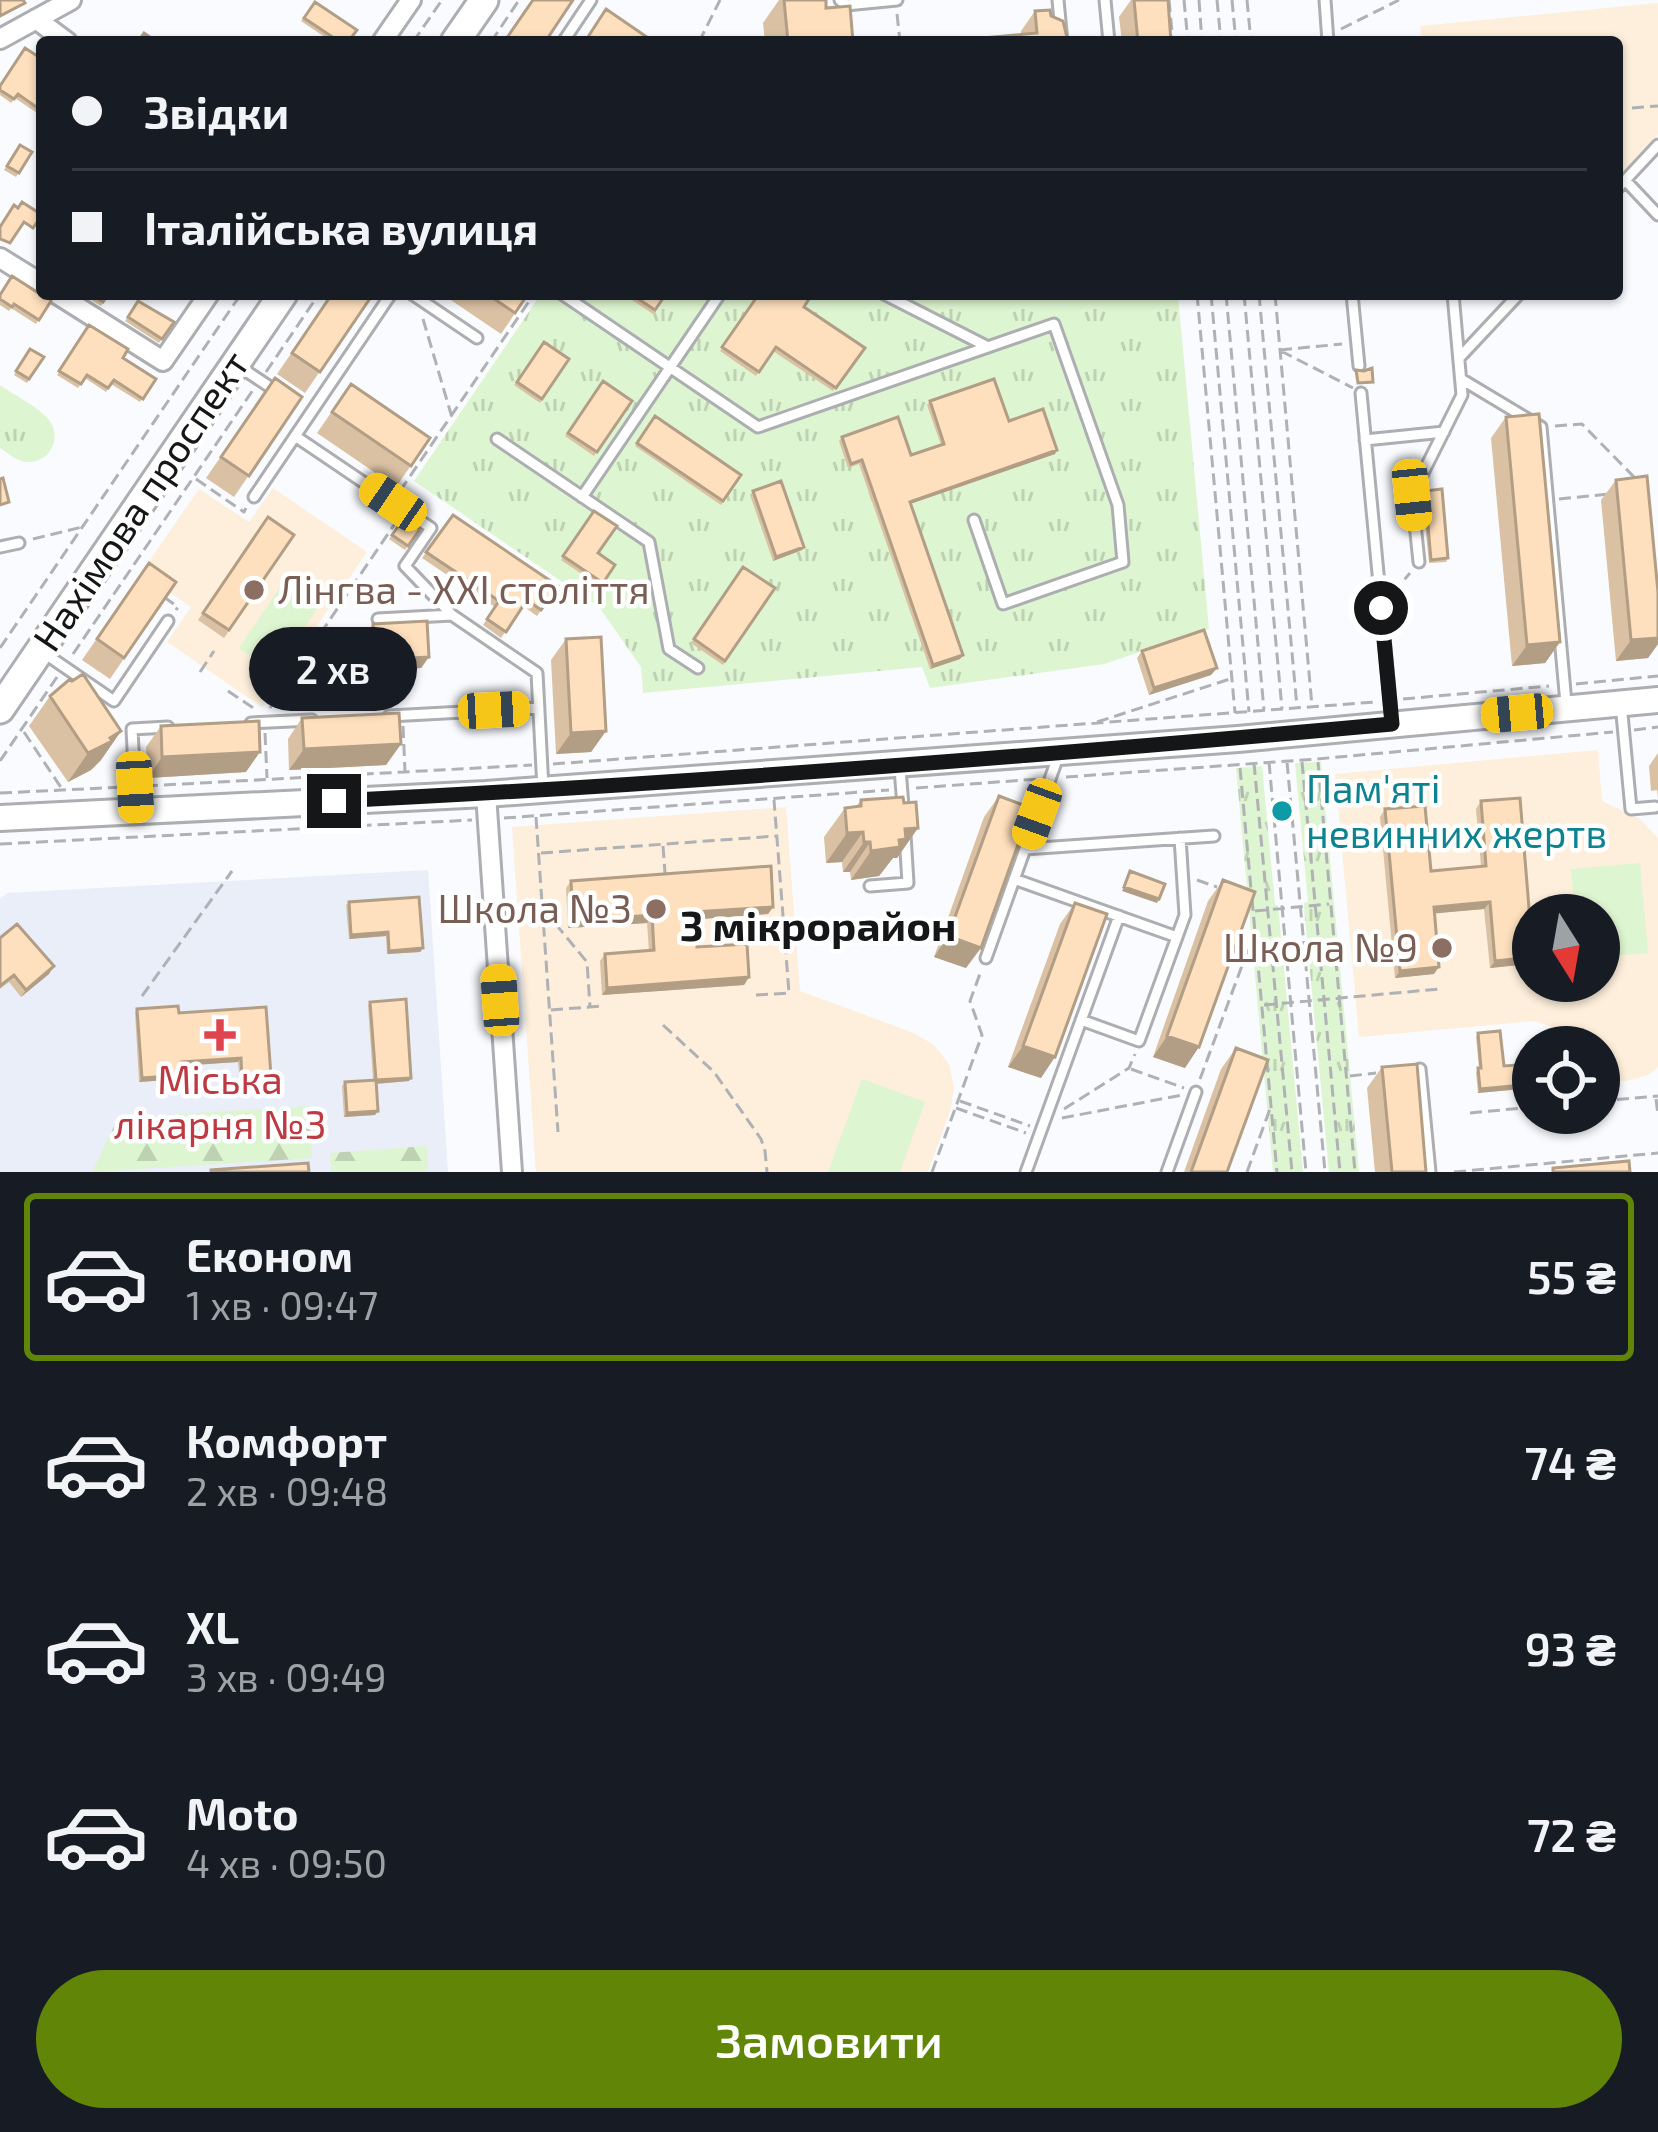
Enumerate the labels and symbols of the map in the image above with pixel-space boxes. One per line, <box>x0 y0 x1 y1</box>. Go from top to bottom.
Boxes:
street label: Нахімова проспект <box>22 341 257 659</box>
car <box>1390 457 1434 533</box>
car <box>353 467 433 537</box>
place label: Лінгва - XXI століття <box>278 565 650 612</box>
marker: Лінгва - XXI століття <box>241 577 267 603</box>
route start <box>1354 581 1408 635</box>
callout: 2 хв <box>250 627 418 711</box>
car <box>457 690 531 730</box>
car <box>1480 692 1554 734</box>
car <box>115 750 155 824</box>
place label: Пам'яті невинних жертв <box>1306 764 1607 856</box>
route end <box>307 774 361 828</box>
car <box>1008 774 1066 854</box>
marker: Пам'яті невинних жертв <box>1269 798 1295 824</box>
place label: Школа №3 <box>438 884 632 931</box>
north arrow <box>1512 894 1620 1002</box>
marker: Школа №3 <box>643 896 669 922</box>
district label: 3 мікрорайон <box>680 899 956 949</box>
place label: Школа №9 <box>1223 923 1418 970</box>
marker: Школа №9 <box>1429 935 1455 961</box>
car <box>480 963 520 1037</box>
marker: Міська лікарня №3 <box>204 1019 236 1051</box>
place label: Міська лікарня №3 <box>114 1055 326 1147</box>

